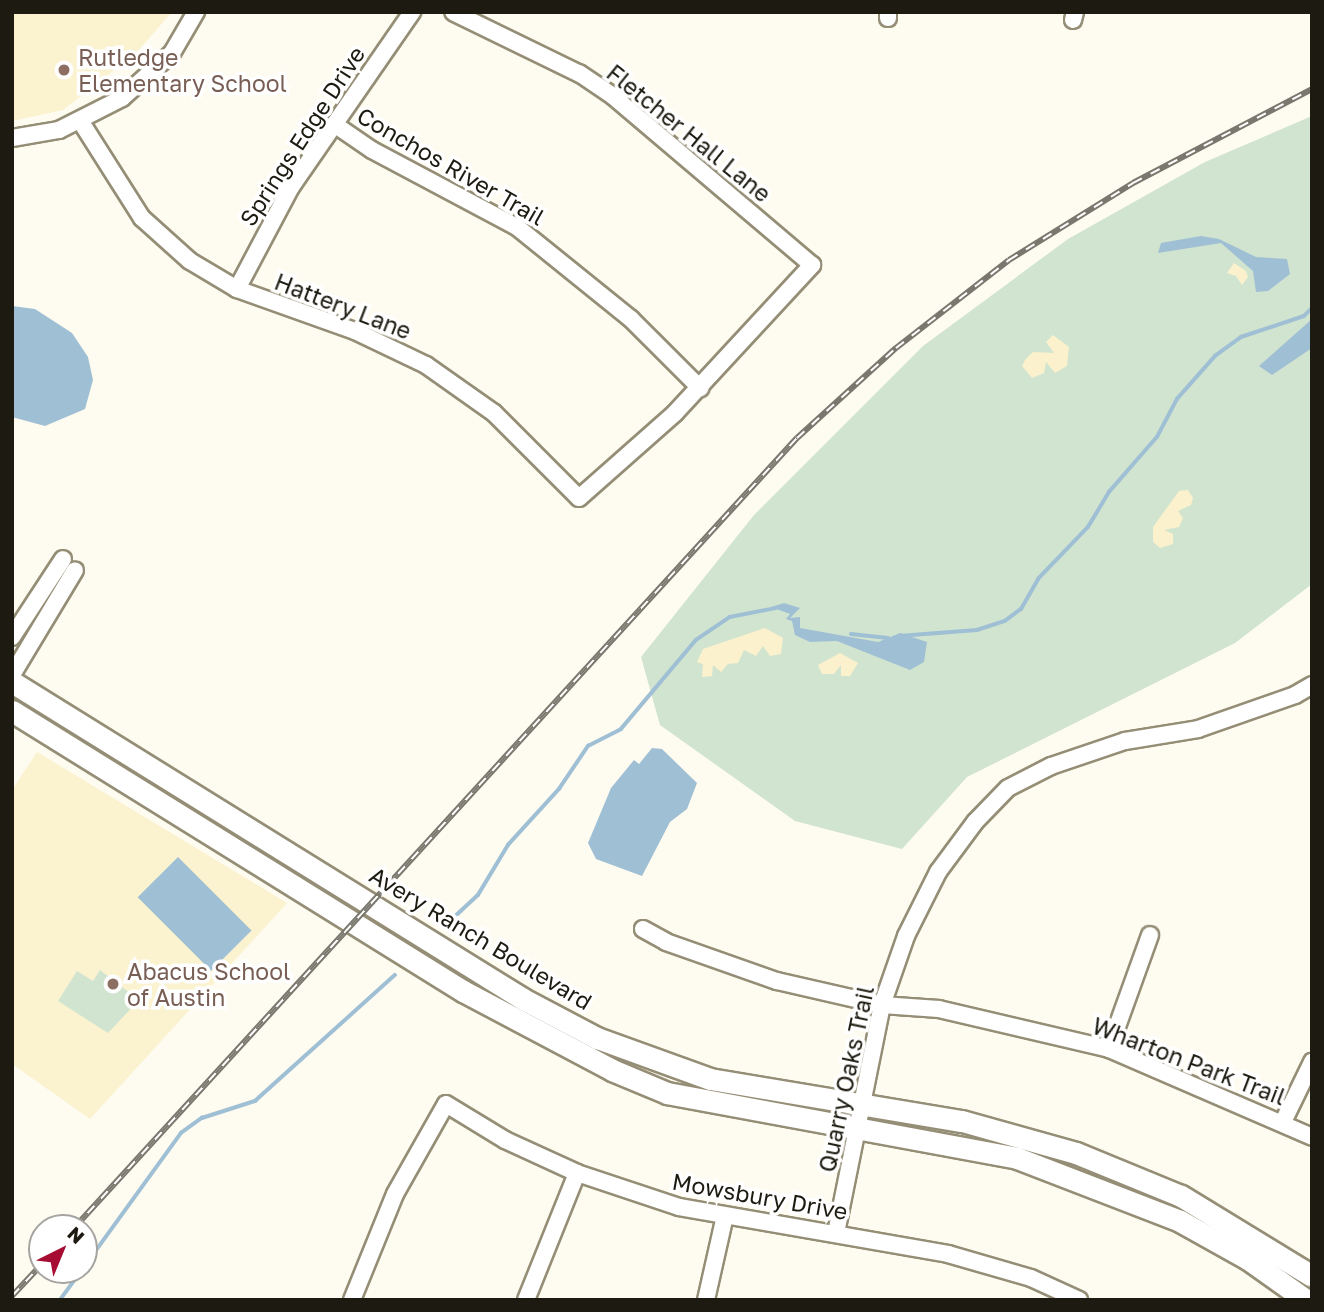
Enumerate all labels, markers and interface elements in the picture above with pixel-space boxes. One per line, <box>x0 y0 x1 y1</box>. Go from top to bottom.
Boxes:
street label: Springs Edge Drive <box>234 41 370 231</box>
place label: Rutledge Elementary School <box>78 43 287 97</box>
street label: Fletcher Hall Lane <box>601 58 777 208</box>
marker: Rutledge Elementary School <box>56 62 72 78</box>
street label: Conchos River Trail <box>352 101 550 231</box>
street label: Hattery Lane <box>271 267 415 345</box>
street label: Avery Ranch Boulevard <box>365 861 597 1015</box>
place label: Abacus School of Austin <box>127 957 290 1011</box>
marker: Abacus School of Austin <box>105 976 121 992</box>
street label: Quarry Oaks Trail <box>813 983 879 1175</box>
street label: Wharton Park Trail <box>1089 1011 1289 1111</box>
street label: Mowsbury Drive <box>670 1167 850 1225</box>
north arrow <box>28 1214 98 1284</box>
text: N <box>63 1221 89 1248</box>

